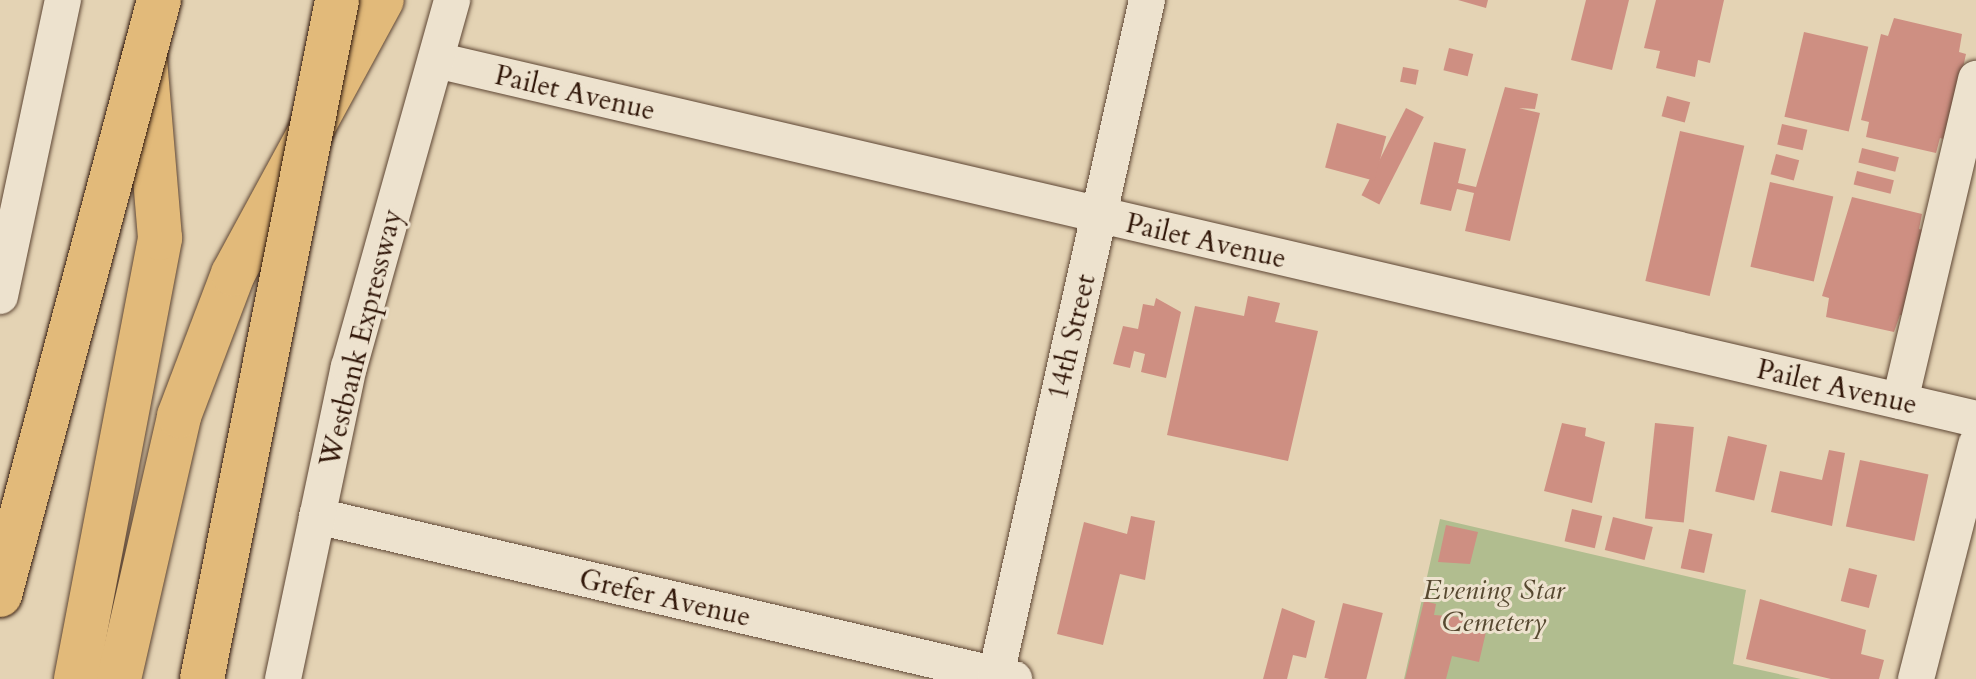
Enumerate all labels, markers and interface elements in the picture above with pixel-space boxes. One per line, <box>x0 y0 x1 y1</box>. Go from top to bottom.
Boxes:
street label: Pailet Avenue <box>492 58 658 128</box>
street label: Westbank Expressway <box>313 206 409 470</box>
street label: Pailet Avenue <box>1123 206 1289 276</box>
street label: 14th Street <box>1041 271 1103 403</box>
street label: Pailet Avenue <box>1754 352 1920 422</box>
street label: Grefer Avenue <box>576 562 754 634</box>
park label: Evening Star Cemetery <box>1423 573 1565 639</box>

